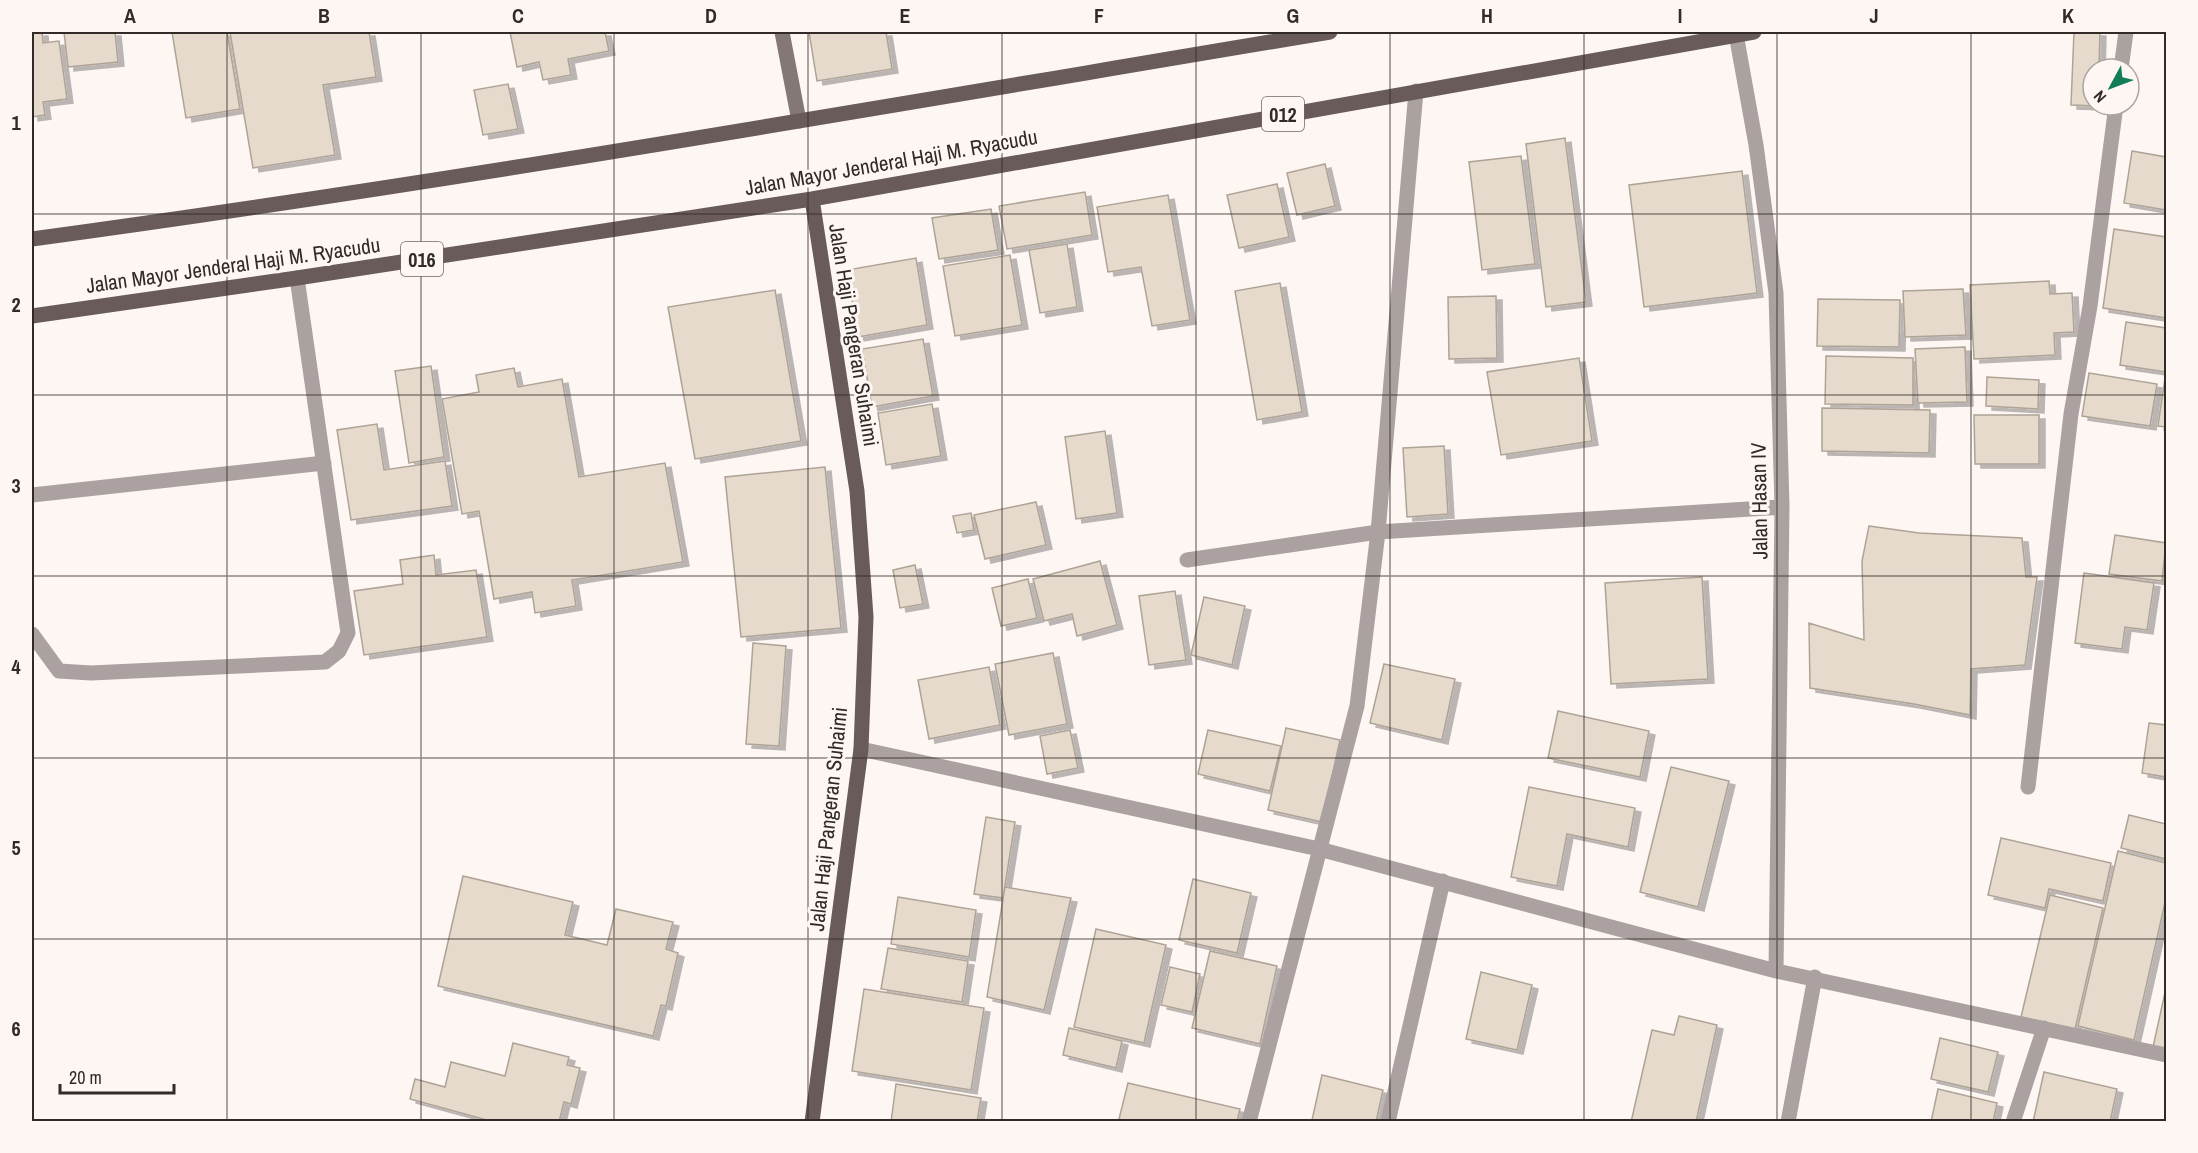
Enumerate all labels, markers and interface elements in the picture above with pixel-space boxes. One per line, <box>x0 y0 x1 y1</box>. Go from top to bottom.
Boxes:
text: A <box>124 2 136 29</box>
text: B <box>318 2 330 29</box>
text: C <box>512 2 524 29</box>
text: D <box>705 2 717 29</box>
text: E <box>900 2 911 29</box>
text: F <box>1094 2 1104 29</box>
text: G <box>1287 2 1299 29</box>
text: H <box>1481 2 1493 29</box>
text: I <box>1678 2 1682 29</box>
text: J <box>1869 2 1879 29</box>
text: K <box>2062 2 2074 29</box>
north arrow <box>2081 57 2141 117</box>
text: N <box>2088 86 2111 108</box>
road number: 012 <box>1262 97 1304 131</box>
text: 1 <box>11 109 21 136</box>
street label: Jalan Mayor Jenderal Haji M. Ryacudu <box>742 122 1040 202</box>
street label: Jalan Haji Pangeran Suhaimi <box>822 222 886 448</box>
street label: Jalan Mayor Jenderal Haji M. Ryacudu <box>84 230 382 300</box>
road number: 016 <box>401 242 443 276</box>
text: 2 <box>11 291 21 318</box>
street label: Jalan Hasan IV <box>1743 442 1775 560</box>
text: 3 <box>11 472 21 499</box>
text: 4 <box>11 653 21 680</box>
street label: Jalan Haji Pangeran Suhaimi <box>802 706 854 932</box>
text: 5 <box>11 834 21 861</box>
text: 6 <box>11 1015 21 1042</box>
scale bar <box>60 1057 174 1095</box>
text: 20 m <box>69 1065 102 1090</box>

